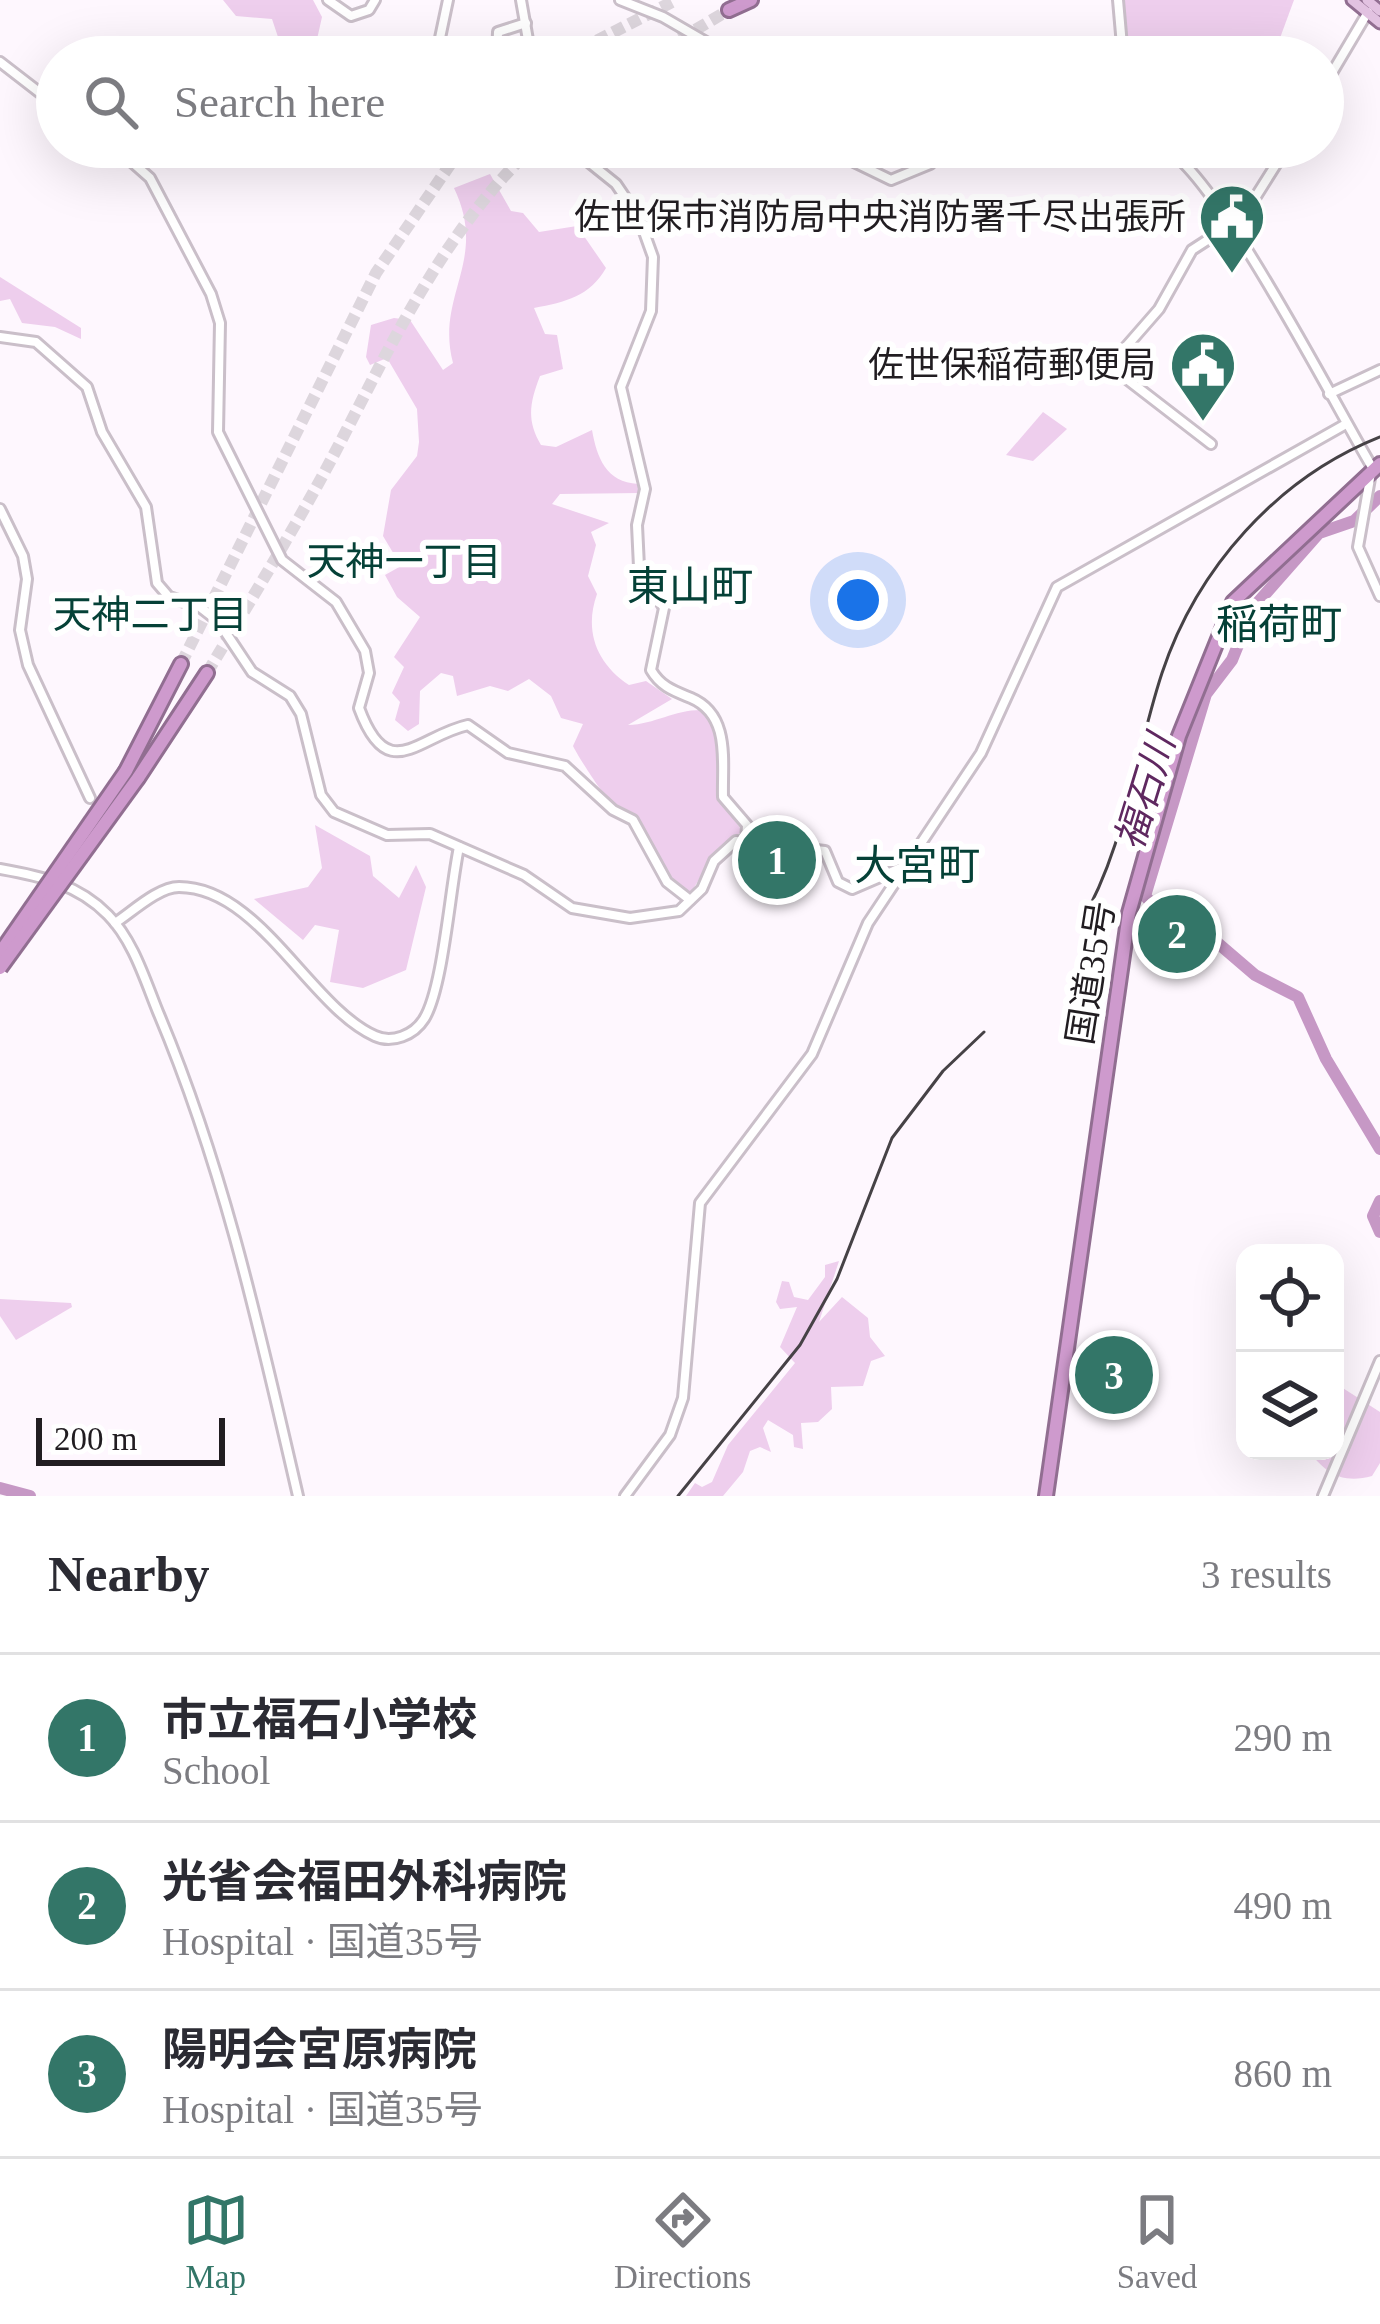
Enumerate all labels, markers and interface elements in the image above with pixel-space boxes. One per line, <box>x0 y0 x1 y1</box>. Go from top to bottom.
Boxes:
search box <box>36 36 1344 168</box>
icon: search <box>78 69 144 135</box>
text: Search here <box>174 77 385 127</box>
public building icon: 佐世保市消防局中央消防署千尽出張所 <box>1197 182 1267 276</box>
place label: 佐世保市消防局中央消防署千尽出張所 <box>574 197 1186 237</box>
public building icon: 佐世保稲荷郵便局 <box>1168 330 1238 424</box>
place label: 佐世保稲荷郵便局 <box>868 345 1156 385</box>
district label: 天神一丁目 <box>306 540 502 583</box>
district label: 東山町 <box>627 564 753 610</box>
your location <box>828 570 888 630</box>
district label: 天神二丁目 <box>52 593 248 636</box>
district label: 稲荷町 <box>1216 602 1342 648</box>
water label: 福石川 <box>1107 726 1184 854</box>
pin: 1 <box>738 815 816 905</box>
district label: 大宮町 <box>854 843 980 889</box>
pin: 2 <box>1138 889 1216 979</box>
street label: 国道35号 <box>1060 899 1122 1047</box>
map controls <box>1236 1244 1344 1460</box>
button: locate <box>1236 1244 1344 1352</box>
pin: 3 <box>1075 1330 1153 1420</box>
button: layers <box>1236 1352 1344 1460</box>
scale bar <box>36 1412 225 1465</box>
text: 200 m <box>54 1421 137 1457</box>
text: Nearby <box>48 1546 209 1602</box>
text: 3 results <box>1201 1553 1332 1596</box>
text: 市立福石小学校 <box>162 1695 477 1745</box>
text: 1 <box>77 1716 97 1759</box>
text: 290 m <box>1233 1716 1332 1759</box>
text: School <box>162 1749 270 1792</box>
text: 光省会福田外科病院 <box>162 1857 567 1907</box>
text: 2 <box>77 1884 97 1927</box>
text: 490 m <box>1233 1884 1332 1927</box>
text: Hospital · 国道35号 <box>162 1920 483 1963</box>
text: 陽明会宮原病院 <box>162 2025 477 2075</box>
text: 3 <box>77 2052 97 2095</box>
text: 860 m <box>1233 2052 1332 2095</box>
text: Hospital · 国道35号 <box>162 2088 483 2131</box>
tab: Map <box>183 2187 249 2296</box>
tab: Directions <box>614 2187 751 2296</box>
tab: Saved <box>1117 2187 1197 2296</box>

